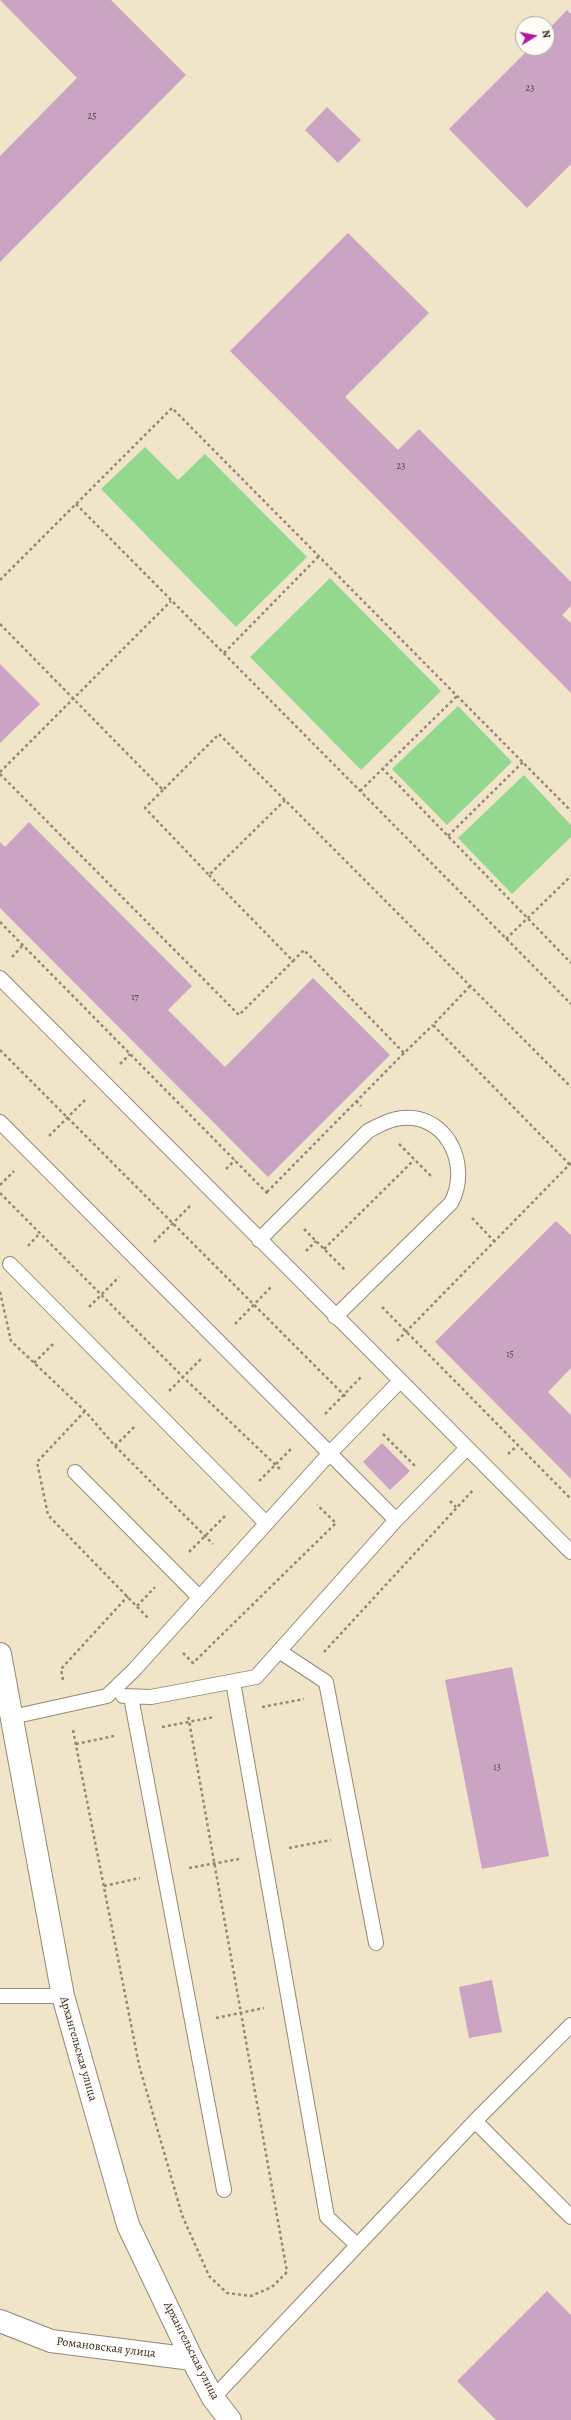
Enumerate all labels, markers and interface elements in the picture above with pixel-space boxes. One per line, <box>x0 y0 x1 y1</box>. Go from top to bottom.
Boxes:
north arrow <box>515 16 555 56</box>
text: N <box>538 29 554 39</box>
house number: 23 <box>526 83 534 95</box>
house number: 25 <box>87 111 97 123</box>
house number: 23 <box>397 461 405 473</box>
house number: 17 <box>131 992 139 1004</box>
house number: 15 <box>506 1349 514 1361</box>
house number: 13 <box>493 1762 501 1774</box>
street label: Архангельская улица <box>56 1995 100 2103</box>
street label: Архангельская улица <box>160 2300 222 2402</box>
street label: Романовская улица <box>55 2335 157 2361</box>

